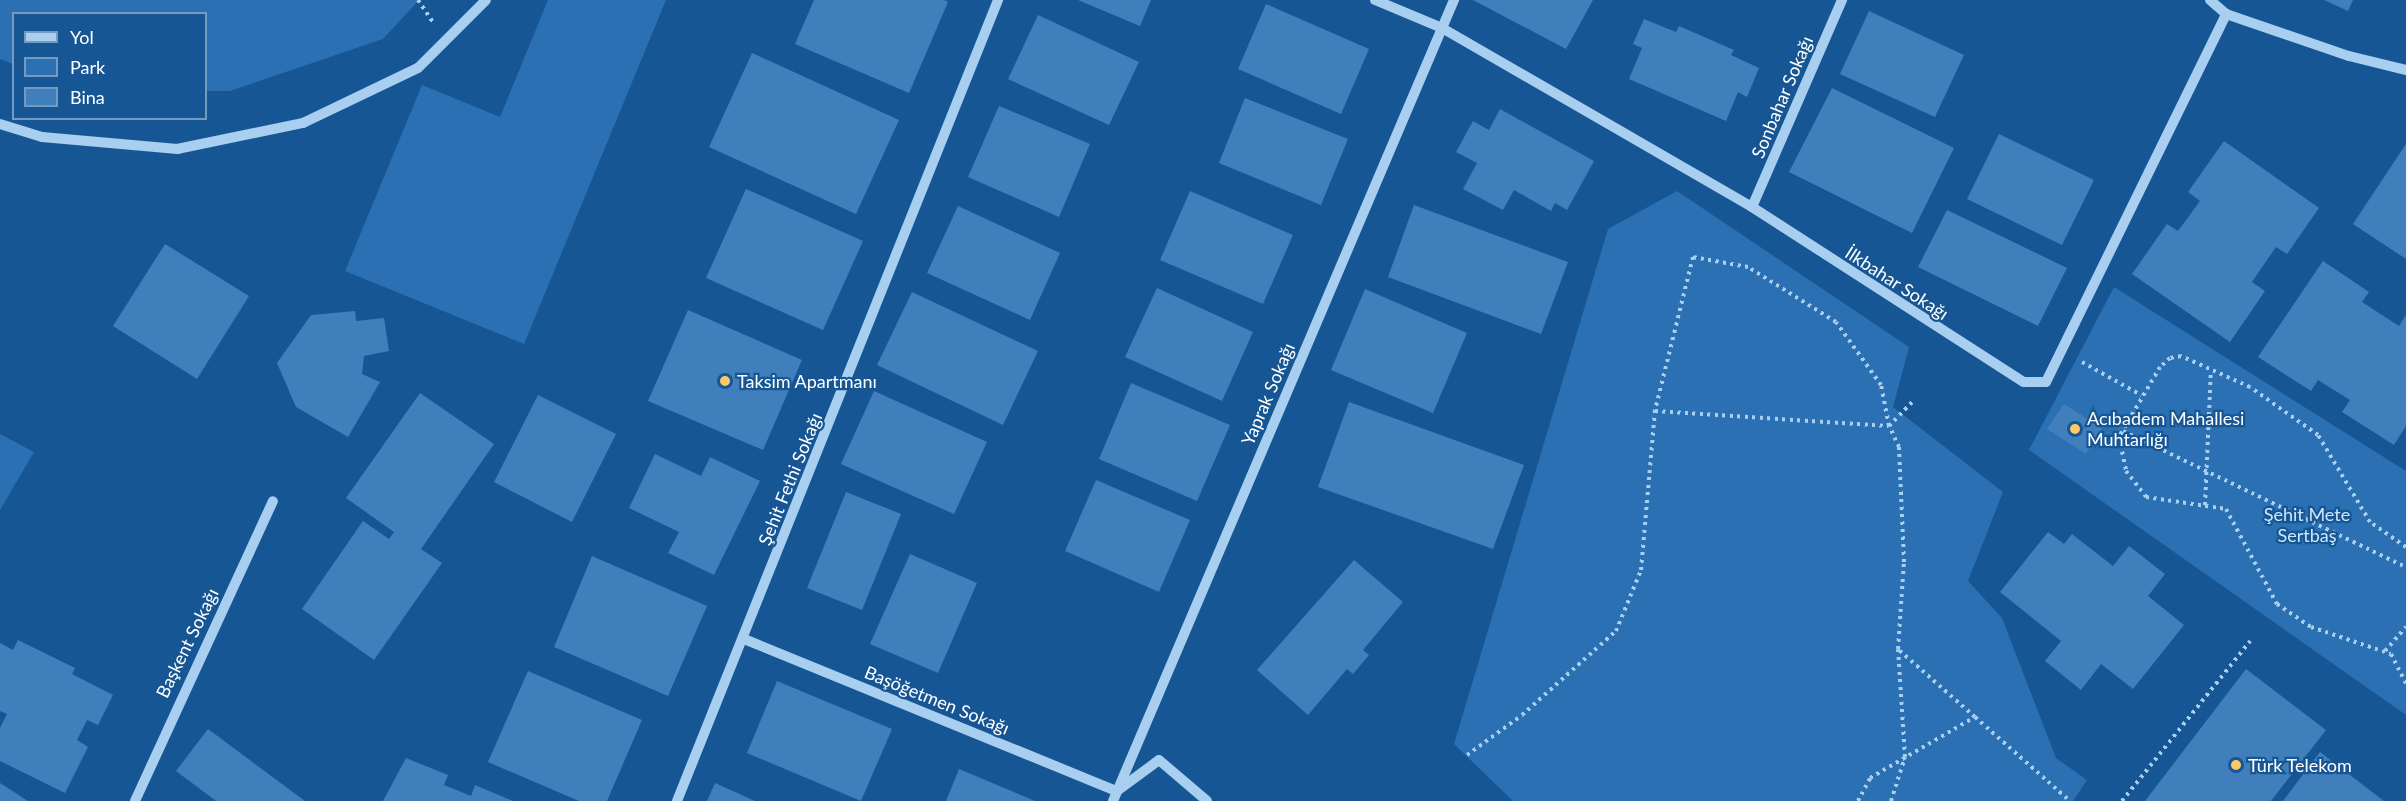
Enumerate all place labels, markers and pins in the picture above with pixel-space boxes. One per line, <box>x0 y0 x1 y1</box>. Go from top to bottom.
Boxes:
place label: Taksim Apartmanı <box>737 370 878 392</box>
marker: Taksim Apartmanı <box>718 374 732 388</box>
place label: Acıbadem Mahallesi Muhtarlığı <box>2087 408 2244 450</box>
marker: Acıbadem Mahallesi Muhtarlığı <box>2068 422 2082 436</box>
place label: Türk Telekom <box>2248 754 2352 776</box>
marker: Türk Telekom <box>2229 758 2243 772</box>

